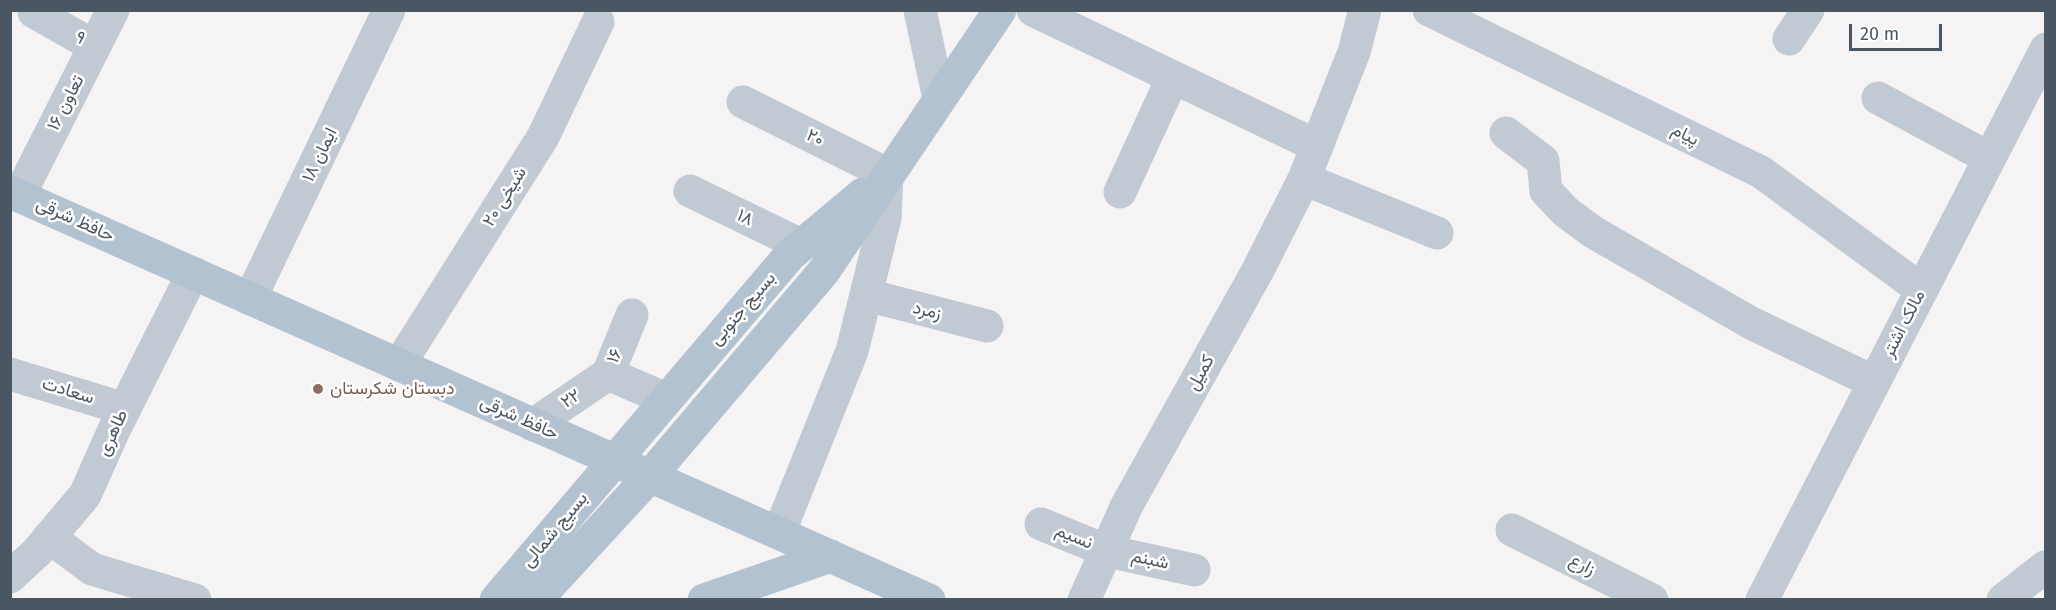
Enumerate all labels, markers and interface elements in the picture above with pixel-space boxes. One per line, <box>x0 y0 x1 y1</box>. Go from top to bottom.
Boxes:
scale bar <box>1852 12 1945 50</box>
text: 20 m <box>1860 23 1899 45</box>
street label: ۹ <box>71 26 89 50</box>
street label: تعاون ۱۶ <box>43 72 89 134</box>
street label: پیام <box>1668 119 1702 151</box>
street label: ایمان ۱۸ <box>298 124 342 186</box>
street label: ۲۰ <box>803 125 827 151</box>
street label: شیخی ۲۰ <box>478 163 532 231</box>
street label: حافظ شرقی <box>33 193 117 247</box>
street label: ۱۸ <box>733 205 757 231</box>
street label: بسیج جنوبی <box>705 268 781 350</box>
street label: مالک اشتر <box>1878 287 1930 361</box>
street label: زمرد <box>911 297 943 325</box>
street label: ۱۶ <box>602 345 628 367</box>
street label: کمیل <box>1182 351 1220 395</box>
street label: سعادت <box>39 373 97 409</box>
place label: دبستان شکرستان <box>330 378 455 400</box>
marker: دبستان شکرستان <box>311 382 325 396</box>
street label: ۲۲ <box>557 385 585 413</box>
street label: حافظ شرقی <box>477 391 561 445</box>
street label: طاهری <box>93 406 133 460</box>
street label: بسیج شمالی <box>517 488 593 572</box>
street label: نسیم <box>1052 520 1096 554</box>
street label: شبنم <box>1129 545 1171 575</box>
street label: زارع <box>1565 549 1599 581</box>

